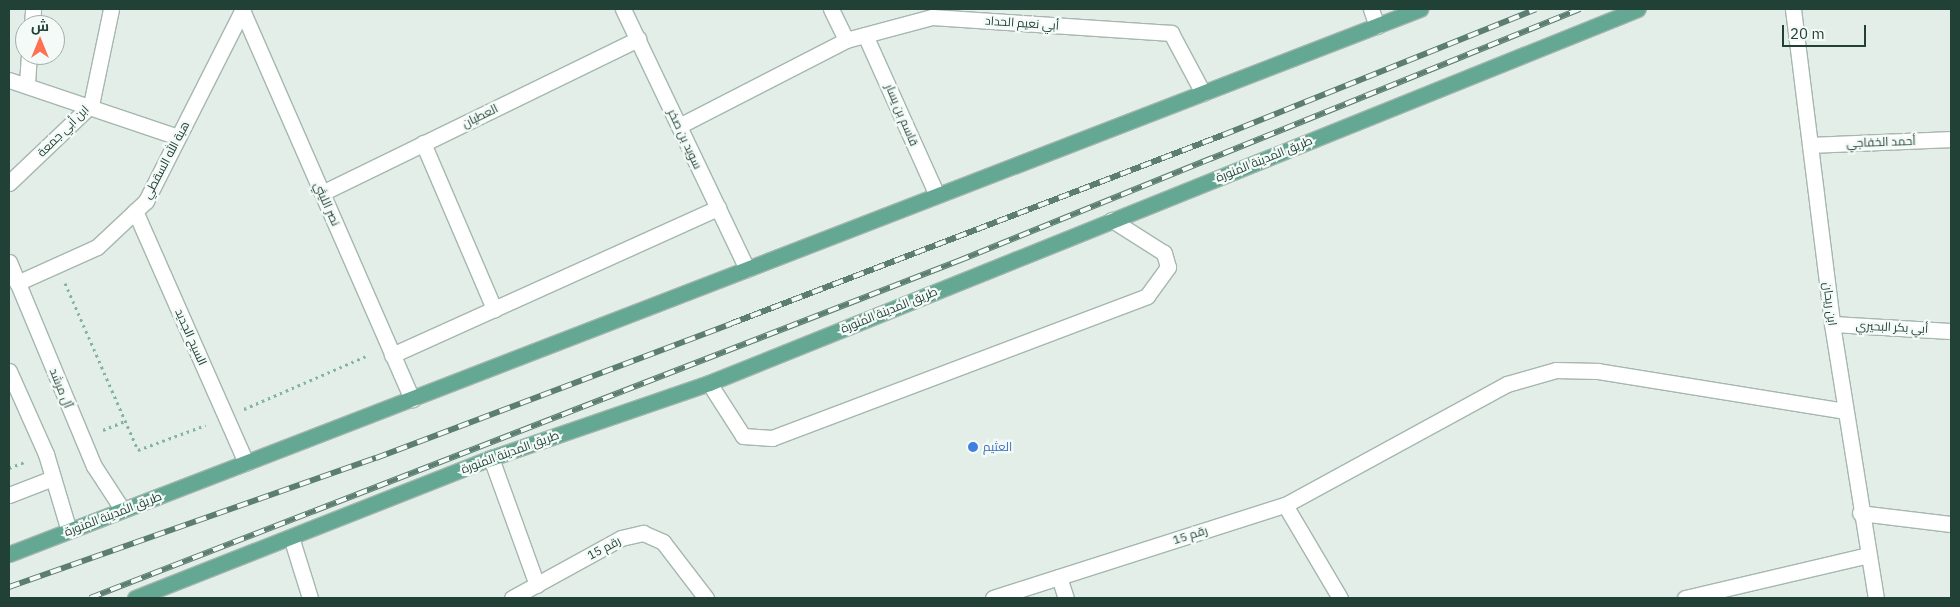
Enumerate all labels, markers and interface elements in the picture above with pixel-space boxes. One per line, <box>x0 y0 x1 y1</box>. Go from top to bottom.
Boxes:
street label: أبي نعيم الحداد <box>984 13 1060 33</box>
north arrow <box>15 15 65 65</box>
scale bar <box>1785 15 1869 47</box>
text: ش <box>31 17 49 35</box>
text: 20 m <box>1790 24 1825 43</box>
street label: قاسم بن يسار <box>882 82 922 148</box>
street label: العطيان <box>460 101 500 131</box>
street label: ابن أبي جمعة <box>34 102 92 160</box>
street label: سويد بن صخر <box>665 107 705 171</box>
street label: هبة الله السقطي <box>140 119 192 201</box>
street label: طريق المدينة المنورة <box>1214 133 1314 185</box>
street label: أحمد الخفاجي <box>1846 134 1916 150</box>
street label: نصر الليثي <box>311 180 343 228</box>
street label: ابن ريحان <box>1820 281 1840 327</box>
street label: طريق المدينة المنورة <box>839 284 939 336</box>
street label: السيح الجديد <box>172 306 210 368</box>
street label: أبي بكر البحيري <box>1855 318 1929 336</box>
street label: آل مرشد <box>47 366 75 410</box>
street label: طريق المدينة المنورة <box>459 428 561 476</box>
place label: العثيم <box>983 440 1012 454</box>
marker: العثيم <box>967 441 979 453</box>
street label: طريق المدينة المنورة <box>62 489 164 539</box>
street label: رقم 15 <box>1171 523 1209 547</box>
street label: رقم 15 <box>585 533 623 563</box>

